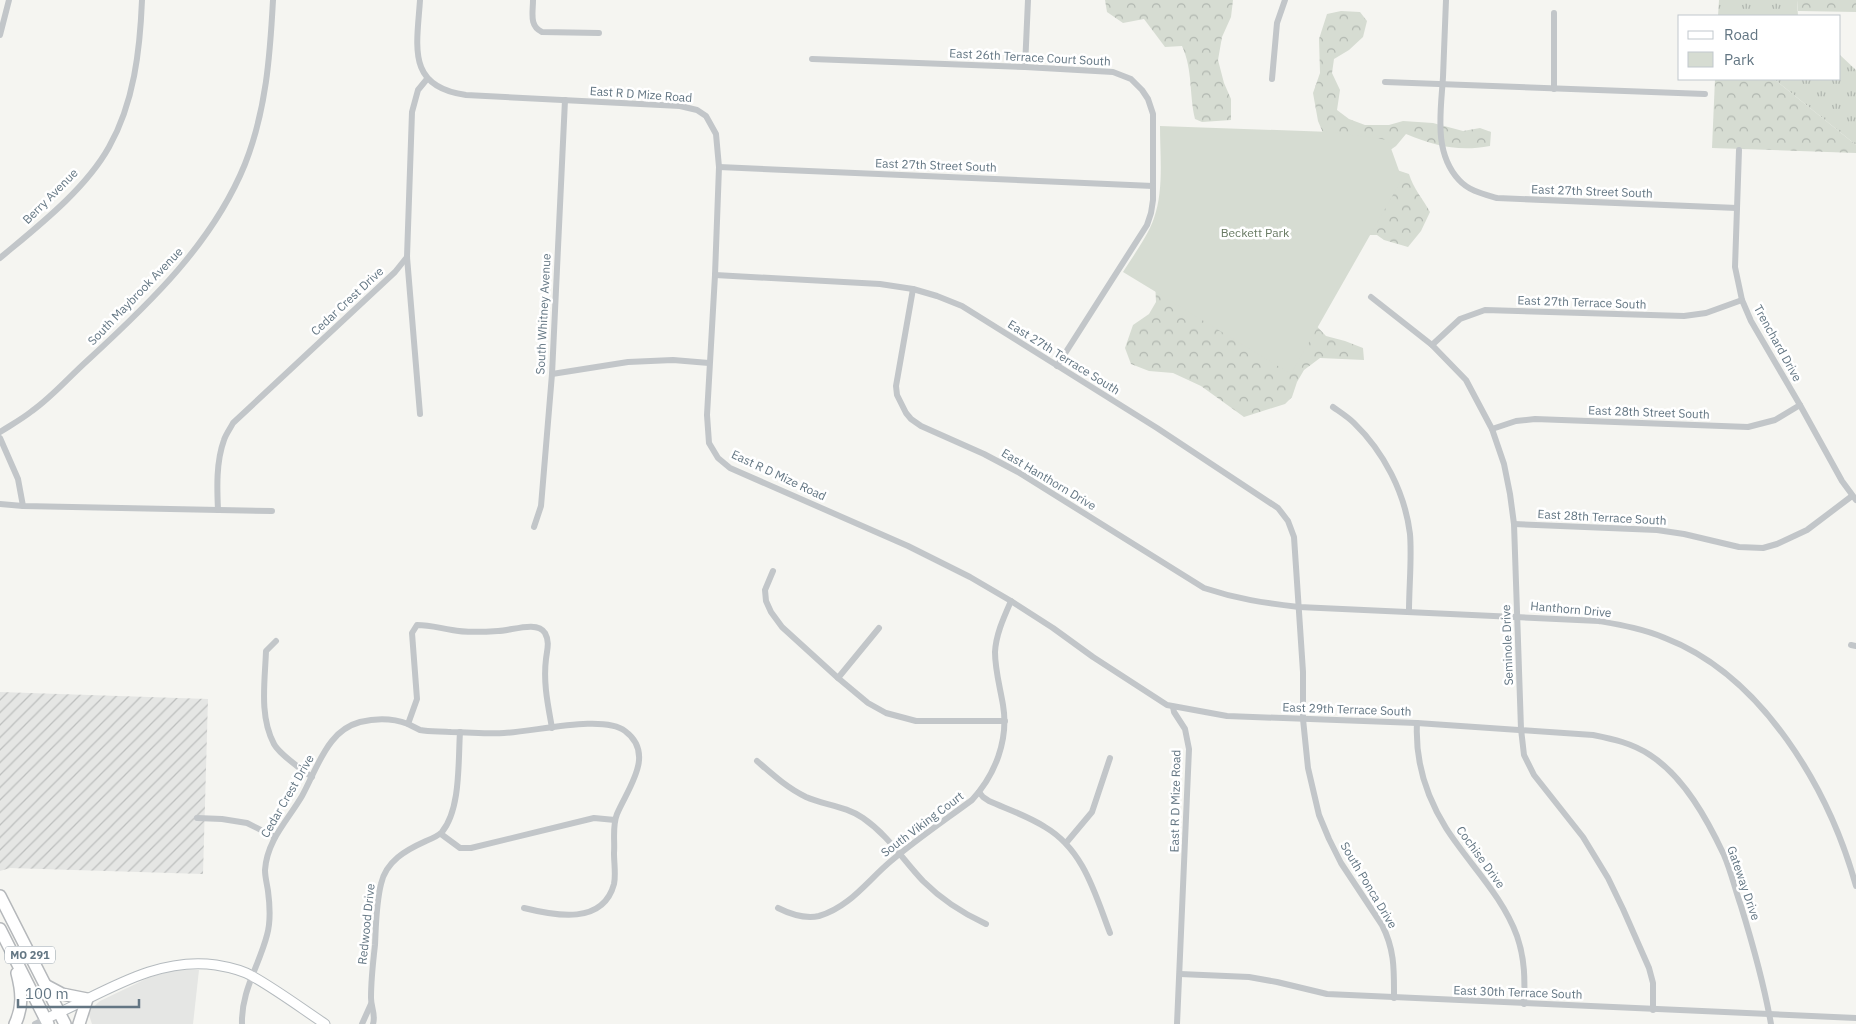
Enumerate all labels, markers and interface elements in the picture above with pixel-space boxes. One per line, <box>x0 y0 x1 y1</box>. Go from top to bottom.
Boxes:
legend <box>1678 15 1841 80</box>
text: Road <box>1724 25 1759 44</box>
street label: East 26th Terrace Court South <box>949 45 1111 69</box>
text: Park <box>1724 50 1754 69</box>
street label: East R D Mize Road <box>589 83 693 105</box>
street label: East 27th Street South <box>875 155 997 175</box>
street label: Berry Avenue <box>19 165 81 227</box>
street label: East 27th Street South <box>1531 181 1653 201</box>
park label: Beckett Park <box>1221 225 1290 240</box>
street label: South Maybrook Avenue <box>84 244 186 348</box>
street label: South Whitney Avenue <box>532 253 554 375</box>
street label: Cedar Crest Drive <box>308 263 387 338</box>
street label: East 27th Terrace South <box>1517 292 1647 312</box>
street label: Trenchard Drive <box>1751 302 1805 384</box>
street label: East 27th Terrace South <box>1005 316 1123 398</box>
street label: East 28th Street South <box>1588 402 1710 422</box>
street label: East Hanthorn Drive <box>999 445 1099 513</box>
street label: East R D Mize Road <box>729 446 829 504</box>
street label: East 28th Terrace South <box>1537 506 1667 528</box>
street label: Hanthorn Drive <box>1530 598 1613 620</box>
street label: Seminole Drive <box>1498 604 1516 686</box>
street label: East 29th Terrace South <box>1282 699 1412 719</box>
street label: East R D Mize Road <box>1167 749 1183 853</box>
street label: Cedar Crest Drive <box>257 751 317 840</box>
street label: South Viking Court <box>878 788 966 860</box>
street label: Cochise Drive <box>1453 823 1509 891</box>
street label: South Ponca Drive <box>1337 839 1401 931</box>
street label: Gateway Drive <box>1724 844 1764 922</box>
street label: Redwood Drive <box>354 882 378 965</box>
road number: MO 291 <box>5 946 55 964</box>
scale bar <box>18 976 139 1008</box>
street label: East 30th Terrace South <box>1453 982 1583 1002</box>
text: 100 m <box>25 984 69 1003</box>

